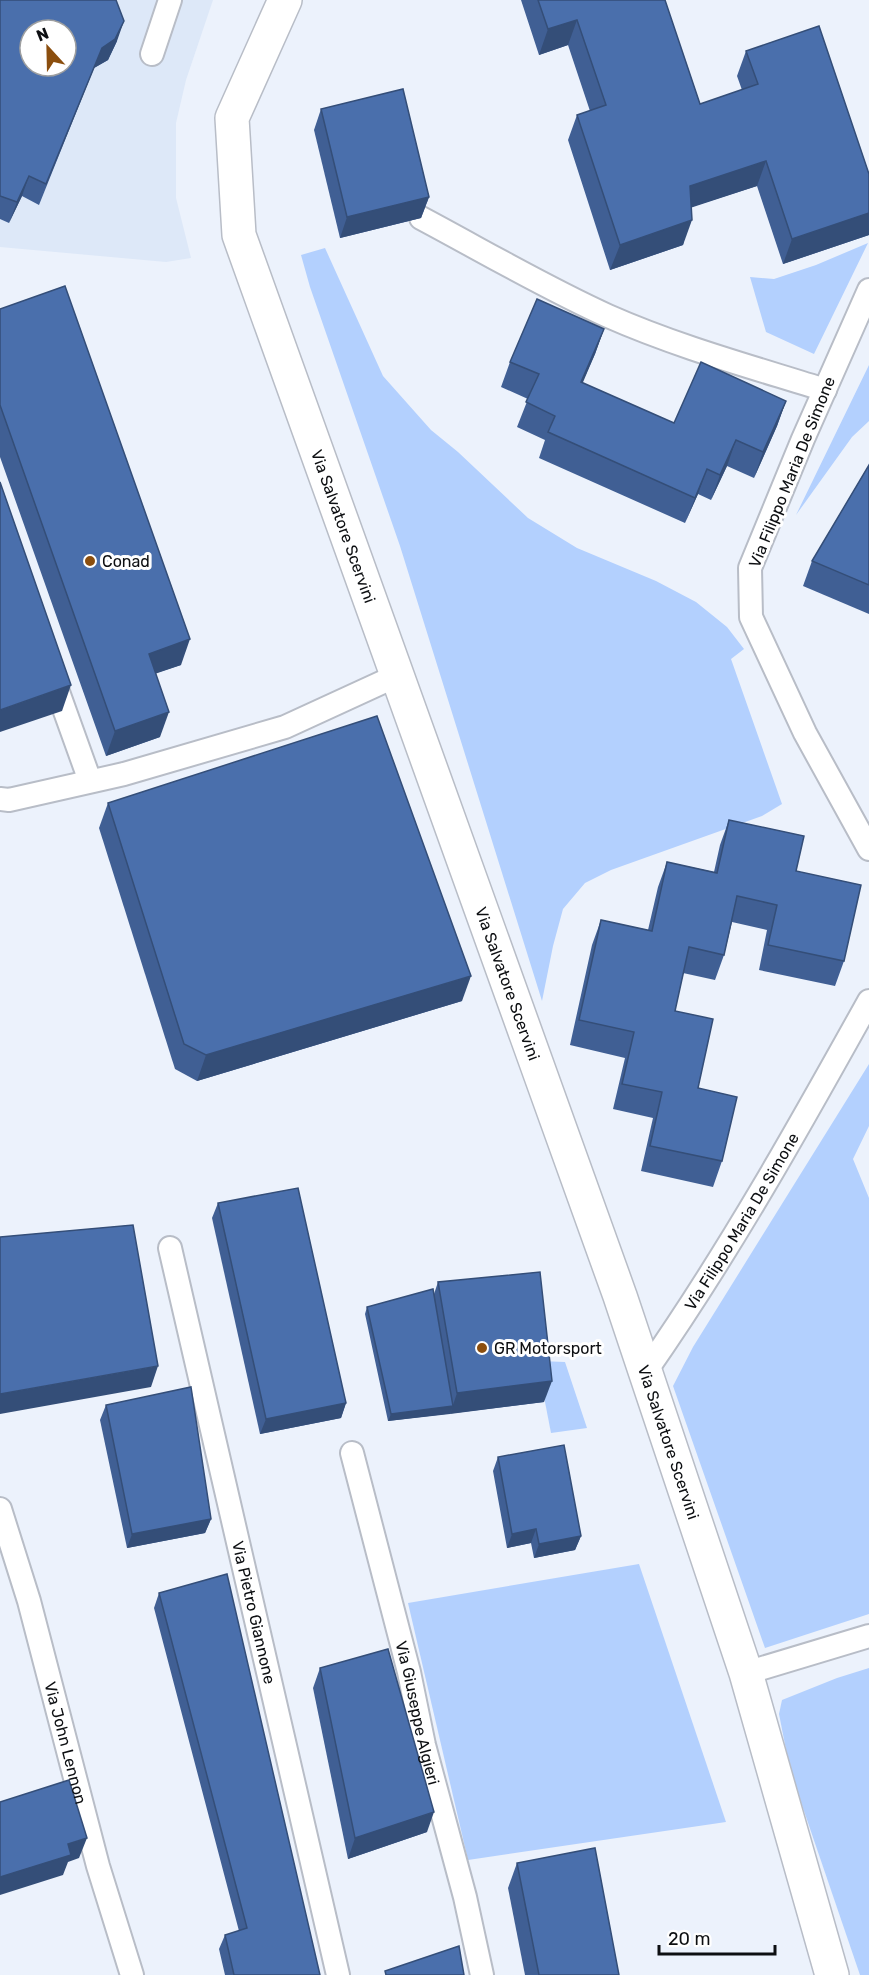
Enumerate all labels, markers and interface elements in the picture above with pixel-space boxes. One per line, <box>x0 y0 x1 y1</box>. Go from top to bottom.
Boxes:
north arrow <box>18 18 78 78</box>
text: N <box>34 24 51 46</box>
street label: Via Filippo Maria De Simone <box>745 374 839 570</box>
street label: Via Salvatore Scervini <box>307 447 380 605</box>
place label: Conad <box>102 552 150 571</box>
marker: Conad <box>83 554 97 568</box>
street label: Via Salvatore Scervini <box>472 904 544 1063</box>
street label: Via Filippo Maria De Simone <box>680 1129 803 1314</box>
place label: GR Motorsport <box>494 1339 602 1358</box>
marker: GR Motorsport <box>475 1341 489 1355</box>
street label: Via Salvatore Scervini <box>634 1363 703 1522</box>
street label: Via Pietro Giannone <box>228 1539 280 1686</box>
street label: Via Giuseppe Algieri <box>392 1639 444 1787</box>
street label: Via John Lennon <box>41 1679 91 1806</box>
scale bar <box>659 1918 774 1956</box>
text: 20 m <box>668 1928 710 1950</box>

